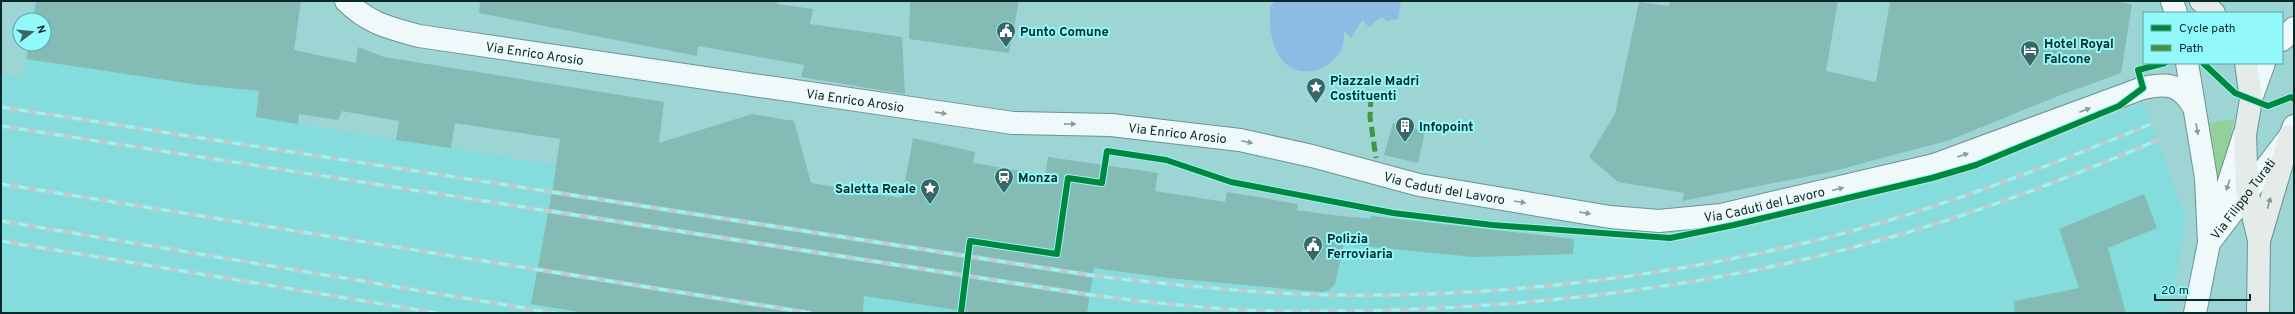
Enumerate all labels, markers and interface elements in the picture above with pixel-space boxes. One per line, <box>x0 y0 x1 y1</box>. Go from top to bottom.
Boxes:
north arrow <box>12 12 52 52</box>
legend <box>2143 12 2283 64</box>
public building icon: Punto Comune <box>995 20 1017 48</box>
text: Cycle path <box>2179 21 2236 37</box>
text: N <box>33 24 48 35</box>
place label: Punto Comune <box>1020 25 1109 41</box>
place label: Hotel Royal Falcone <box>2044 37 2114 68</box>
hotel icon: Hotel Royal Falcone <box>2019 39 2041 67</box>
street label: Via Enrico Arosio <box>484 40 584 70</box>
text: Path <box>2179 41 2204 57</box>
place label: Piazzale Madri Costituenti <box>1330 74 1419 105</box>
place icon: Piazzale Madri Costituenti <box>1305 76 1327 104</box>
street label: Via Enrico Arosio <box>805 87 905 117</box>
one-way arrow <box>2080 106 2092 112</box>
one-way arrow <box>935 110 947 116</box>
building icon: Infopoint <box>1394 115 1416 143</box>
place label: Infopoint <box>1419 120 1473 136</box>
one-way arrow <box>1064 121 1077 127</box>
street label: Via Enrico Arosio <box>1127 121 1227 148</box>
one-way arrow <box>2194 123 2200 135</box>
one-way arrow <box>1241 139 1254 145</box>
one-way arrow <box>1958 152 1970 158</box>
street label: Via Filippo Turati <box>2208 156 2280 244</box>
station icon: Monza <box>993 166 1015 194</box>
street label: Via Caduti del Lavoro <box>1381 170 1506 209</box>
place label: Monza <box>1018 171 1058 187</box>
place icon: Saletta Reale <box>919 177 941 205</box>
one-way arrow <box>2225 180 2231 192</box>
place label: Saletta Reale <box>835 182 916 198</box>
street label: Via Caduti del Lavoro <box>1703 185 1827 227</box>
one-way arrow <box>1832 185 1844 191</box>
one-way arrow <box>2266 197 2272 209</box>
one-way arrow <box>1514 200 1526 206</box>
one-way arrow <box>1579 211 1592 217</box>
place label: Polizia Ferroviaria <box>1327 232 1393 263</box>
public building icon: Polizia Ferroviaria <box>1302 234 1324 262</box>
scale bar <box>2155 276 2250 302</box>
text: 20 m <box>2161 283 2189 299</box>

